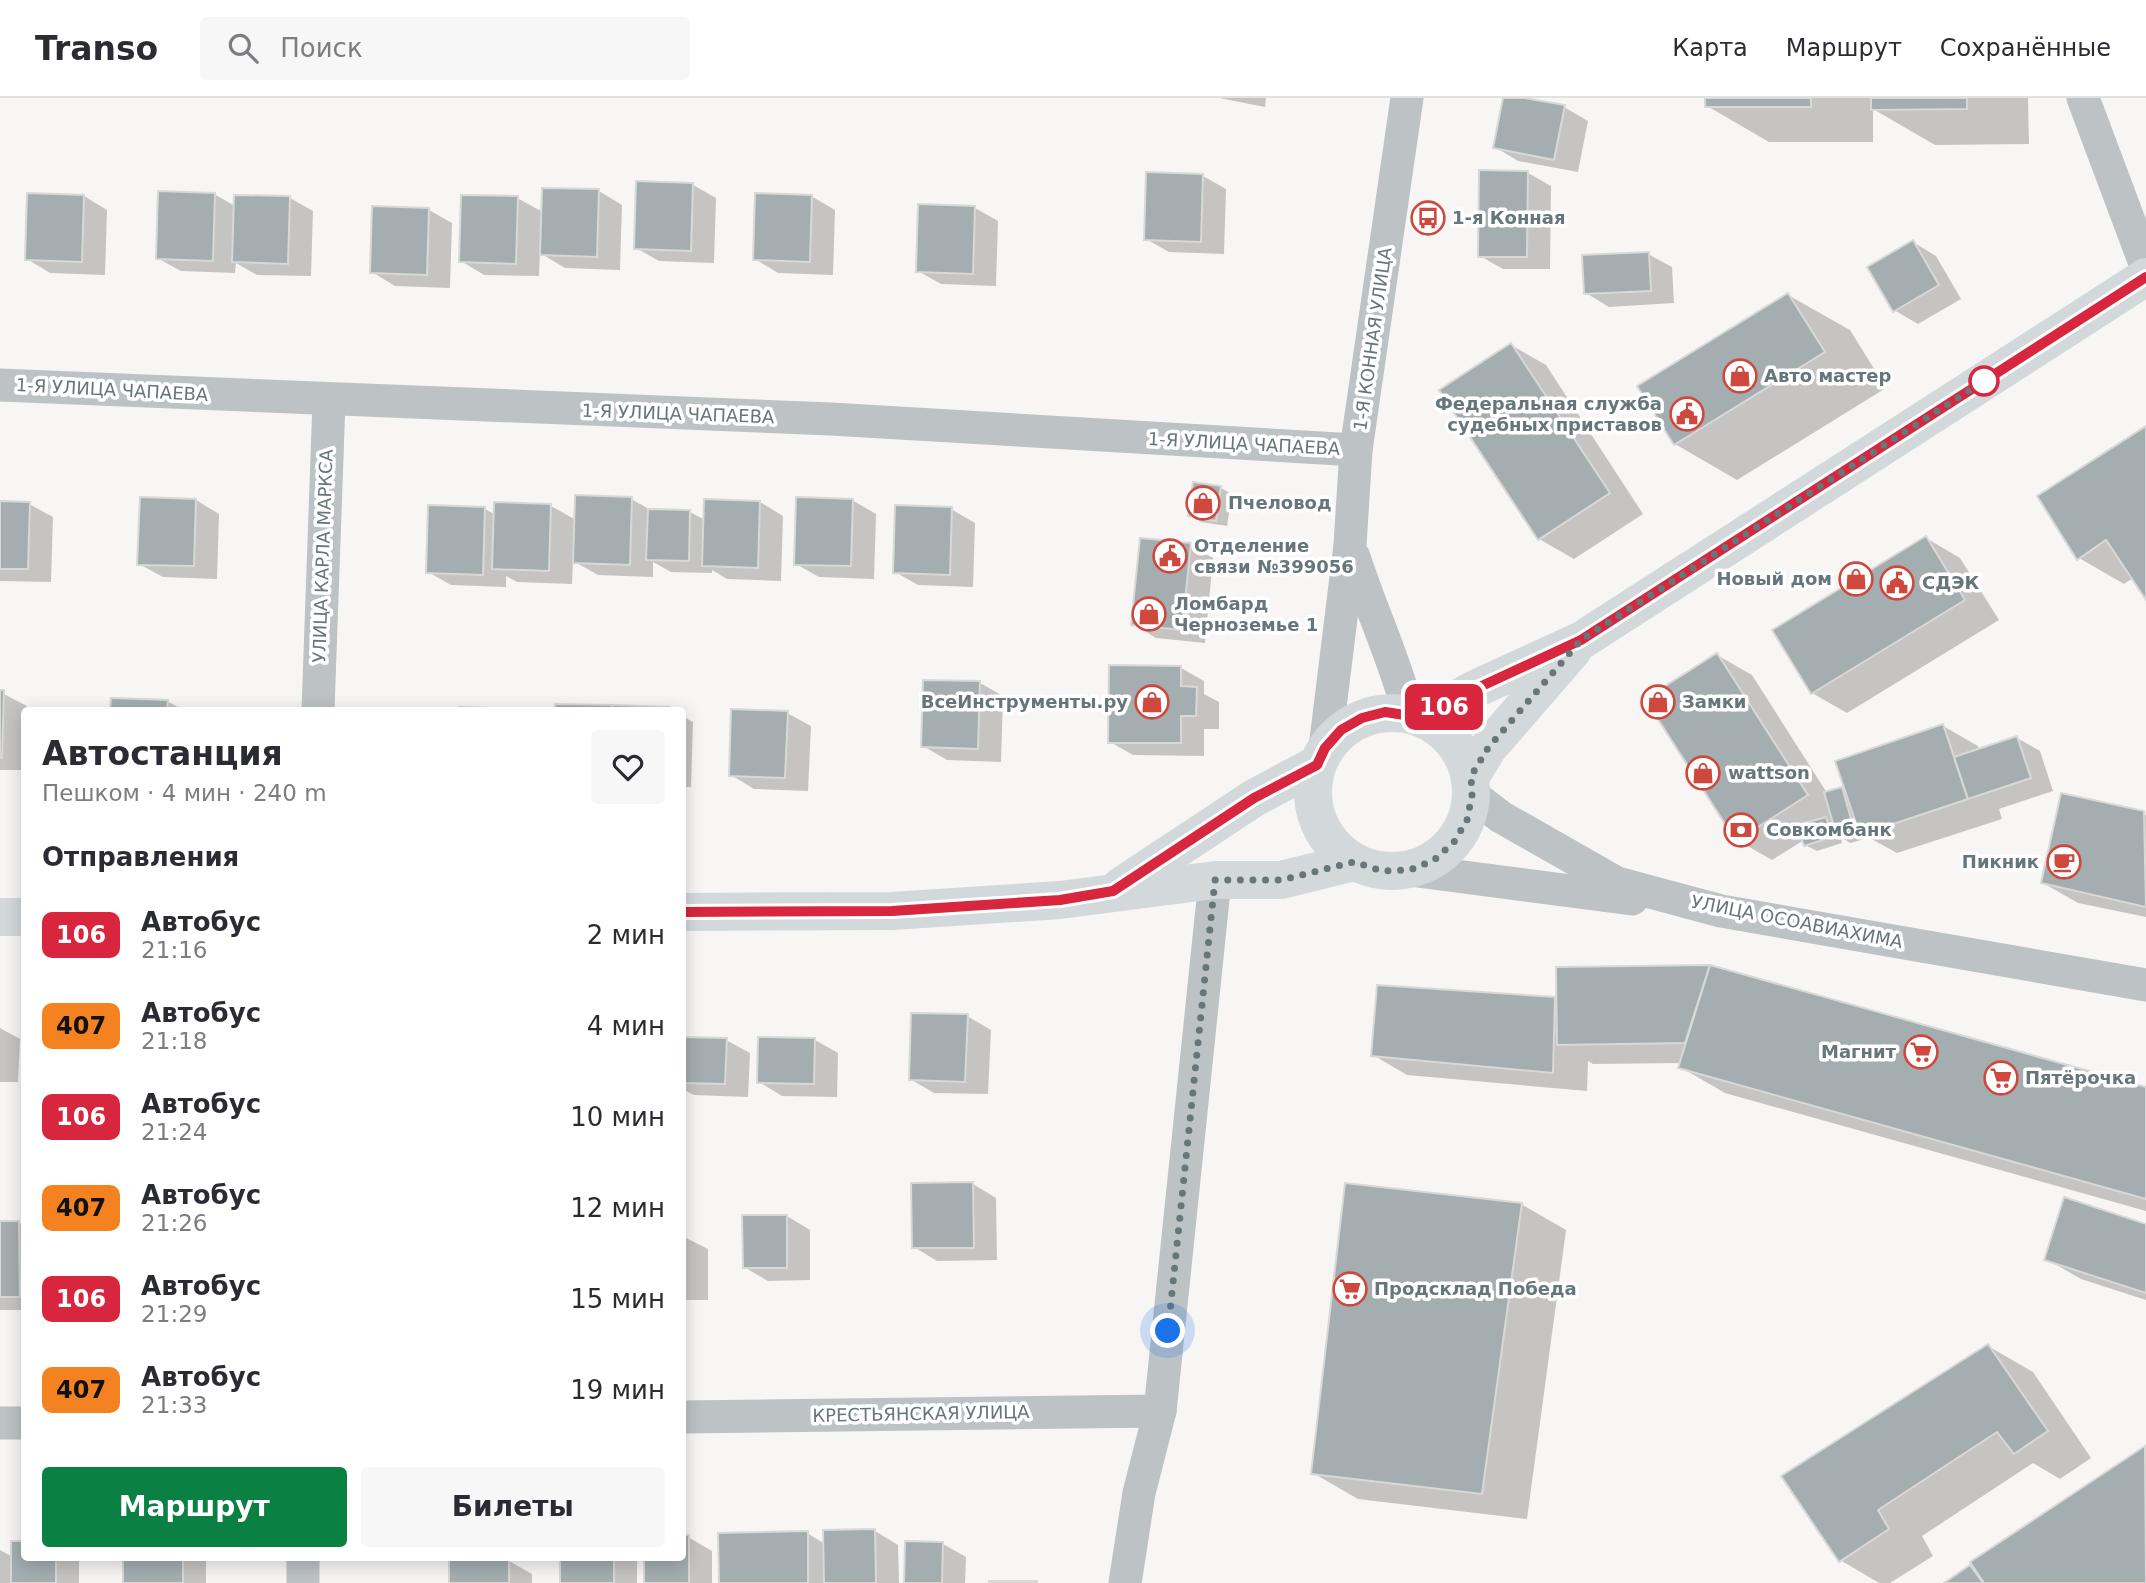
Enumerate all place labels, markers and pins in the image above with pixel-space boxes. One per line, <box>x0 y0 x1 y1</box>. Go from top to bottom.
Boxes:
bus stop icon: 1-я Конная <box>1409 199 1447 237</box>
place label: 1-я Конная <box>1452 207 1565 228</box>
shop icon: Авто мастер <box>1721 357 1759 395</box>
place label: Авто мастер <box>1764 365 1892 386</box>
unlabelled marker <box>1969 366 1999 396</box>
place label: Федеральная служба судебных приставов <box>1435 393 1662 435</box>
public building icon: Федеральная служба судебных приставов <box>1668 395 1706 433</box>
shop icon: Пчеловод <box>1184 484 1222 522</box>
place label: Пчеловод <box>1228 492 1331 513</box>
place label: Отделение связи №399056 <box>1194 535 1354 577</box>
public building icon: Отделение связи №399056 <box>1151 537 1189 575</box>
shop icon: Новый дом <box>1837 560 1875 598</box>
public building icon: СДЭК <box>1878 564 1916 602</box>
place label: Новый дом <box>1716 568 1832 589</box>
place label: СДЭК <box>1922 572 1979 593</box>
place label: Ломбард Черноземье 1 <box>1174 593 1318 635</box>
shop icon: Ломбард Черноземье 1 <box>1130 595 1168 633</box>
shop icon: ВсеИнструменты.ру <box>1133 683 1171 721</box>
shop icon: Замки <box>1639 683 1677 721</box>
place label: ВсеИнструменты.ру <box>921 691 1128 712</box>
place label: Замки <box>1682 691 1746 712</box>
shop icon: wattson <box>1684 754 1722 792</box>
place label: wattson <box>1728 762 1810 783</box>
bank icon: Совкомбанк <box>1722 811 1760 849</box>
place label: Совкомбанк <box>1766 819 1892 840</box>
cafe icon: Пикник <box>2045 843 2083 881</box>
place label: Пикник <box>1962 851 2039 872</box>
supermarket icon: Магнит <box>1902 1033 1940 1071</box>
place label: Магнит <box>1821 1041 1897 1062</box>
supermarket icon: Пятёрочка <box>1982 1059 2020 1097</box>
place label: Пятёрочка <box>2025 1067 2136 1088</box>
supermarket icon: Продсклад Победа <box>1331 1270 1369 1308</box>
place label: Продсклад Победа <box>1374 1278 1577 1299</box>

